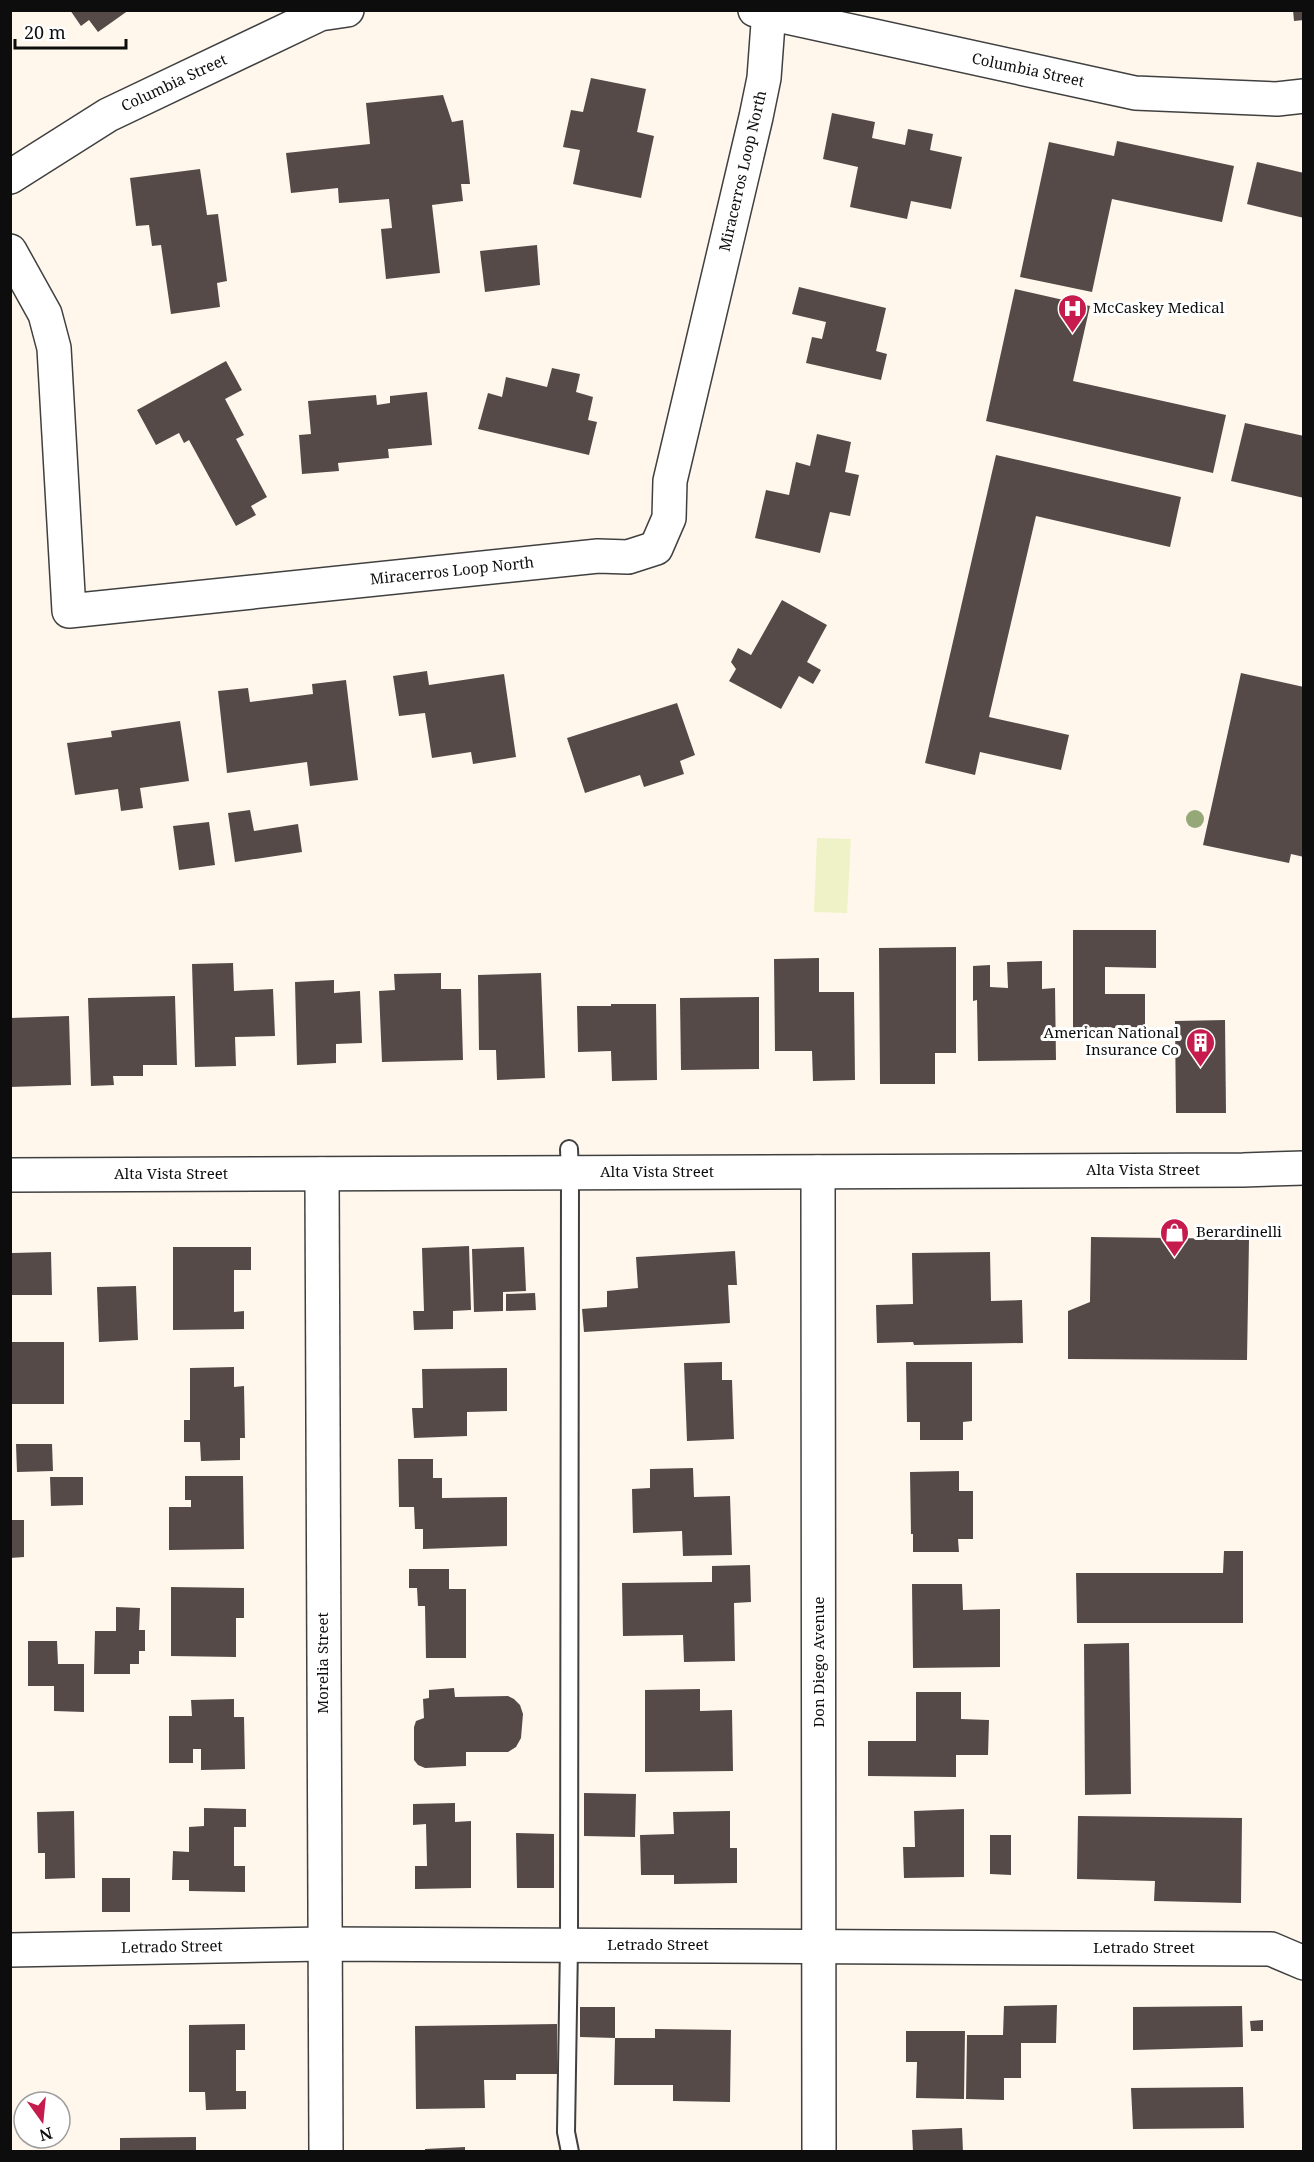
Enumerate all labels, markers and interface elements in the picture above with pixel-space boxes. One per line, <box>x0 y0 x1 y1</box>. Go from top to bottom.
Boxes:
scale bar <box>15 12 126 50</box>
text: 20 m <box>24 20 66 44</box>
street label: Columbia Street <box>970 47 1086 91</box>
street label: Columbia Street <box>118 49 230 115</box>
street label: Miracerros Loop North <box>714 88 770 253</box>
hospital icon: McCaskey Medical <box>1056 292 1088 334</box>
place label: McCaskey Medical <box>1093 297 1225 317</box>
street label: Miracerros Loop North <box>369 551 535 589</box>
place label: American National Insurance Co <box>1044 1022 1179 1059</box>
building icon: American National Insurance Co <box>1184 1026 1216 1068</box>
street label: Alta Vista Street <box>1086 1159 1200 1179</box>
street label: Alta Vista Street <box>600 1161 714 1181</box>
street label: Alta Vista Street <box>114 1163 228 1183</box>
shop icon: Berardinelli <box>1159 1216 1191 1258</box>
place label: Berardinelli <box>1196 1221 1282 1241</box>
street label: Don Diego Avenue <box>808 1596 828 1728</box>
street label: Morelia Street <box>312 1612 332 1714</box>
street label: Letrado Street <box>607 1934 709 1954</box>
street label: Letrado Street <box>121 1935 223 1957</box>
street label: Letrado Street <box>1093 1937 1195 1957</box>
north arrow <box>12 2090 72 2150</box>
text: N <box>37 2122 55 2147</box>

